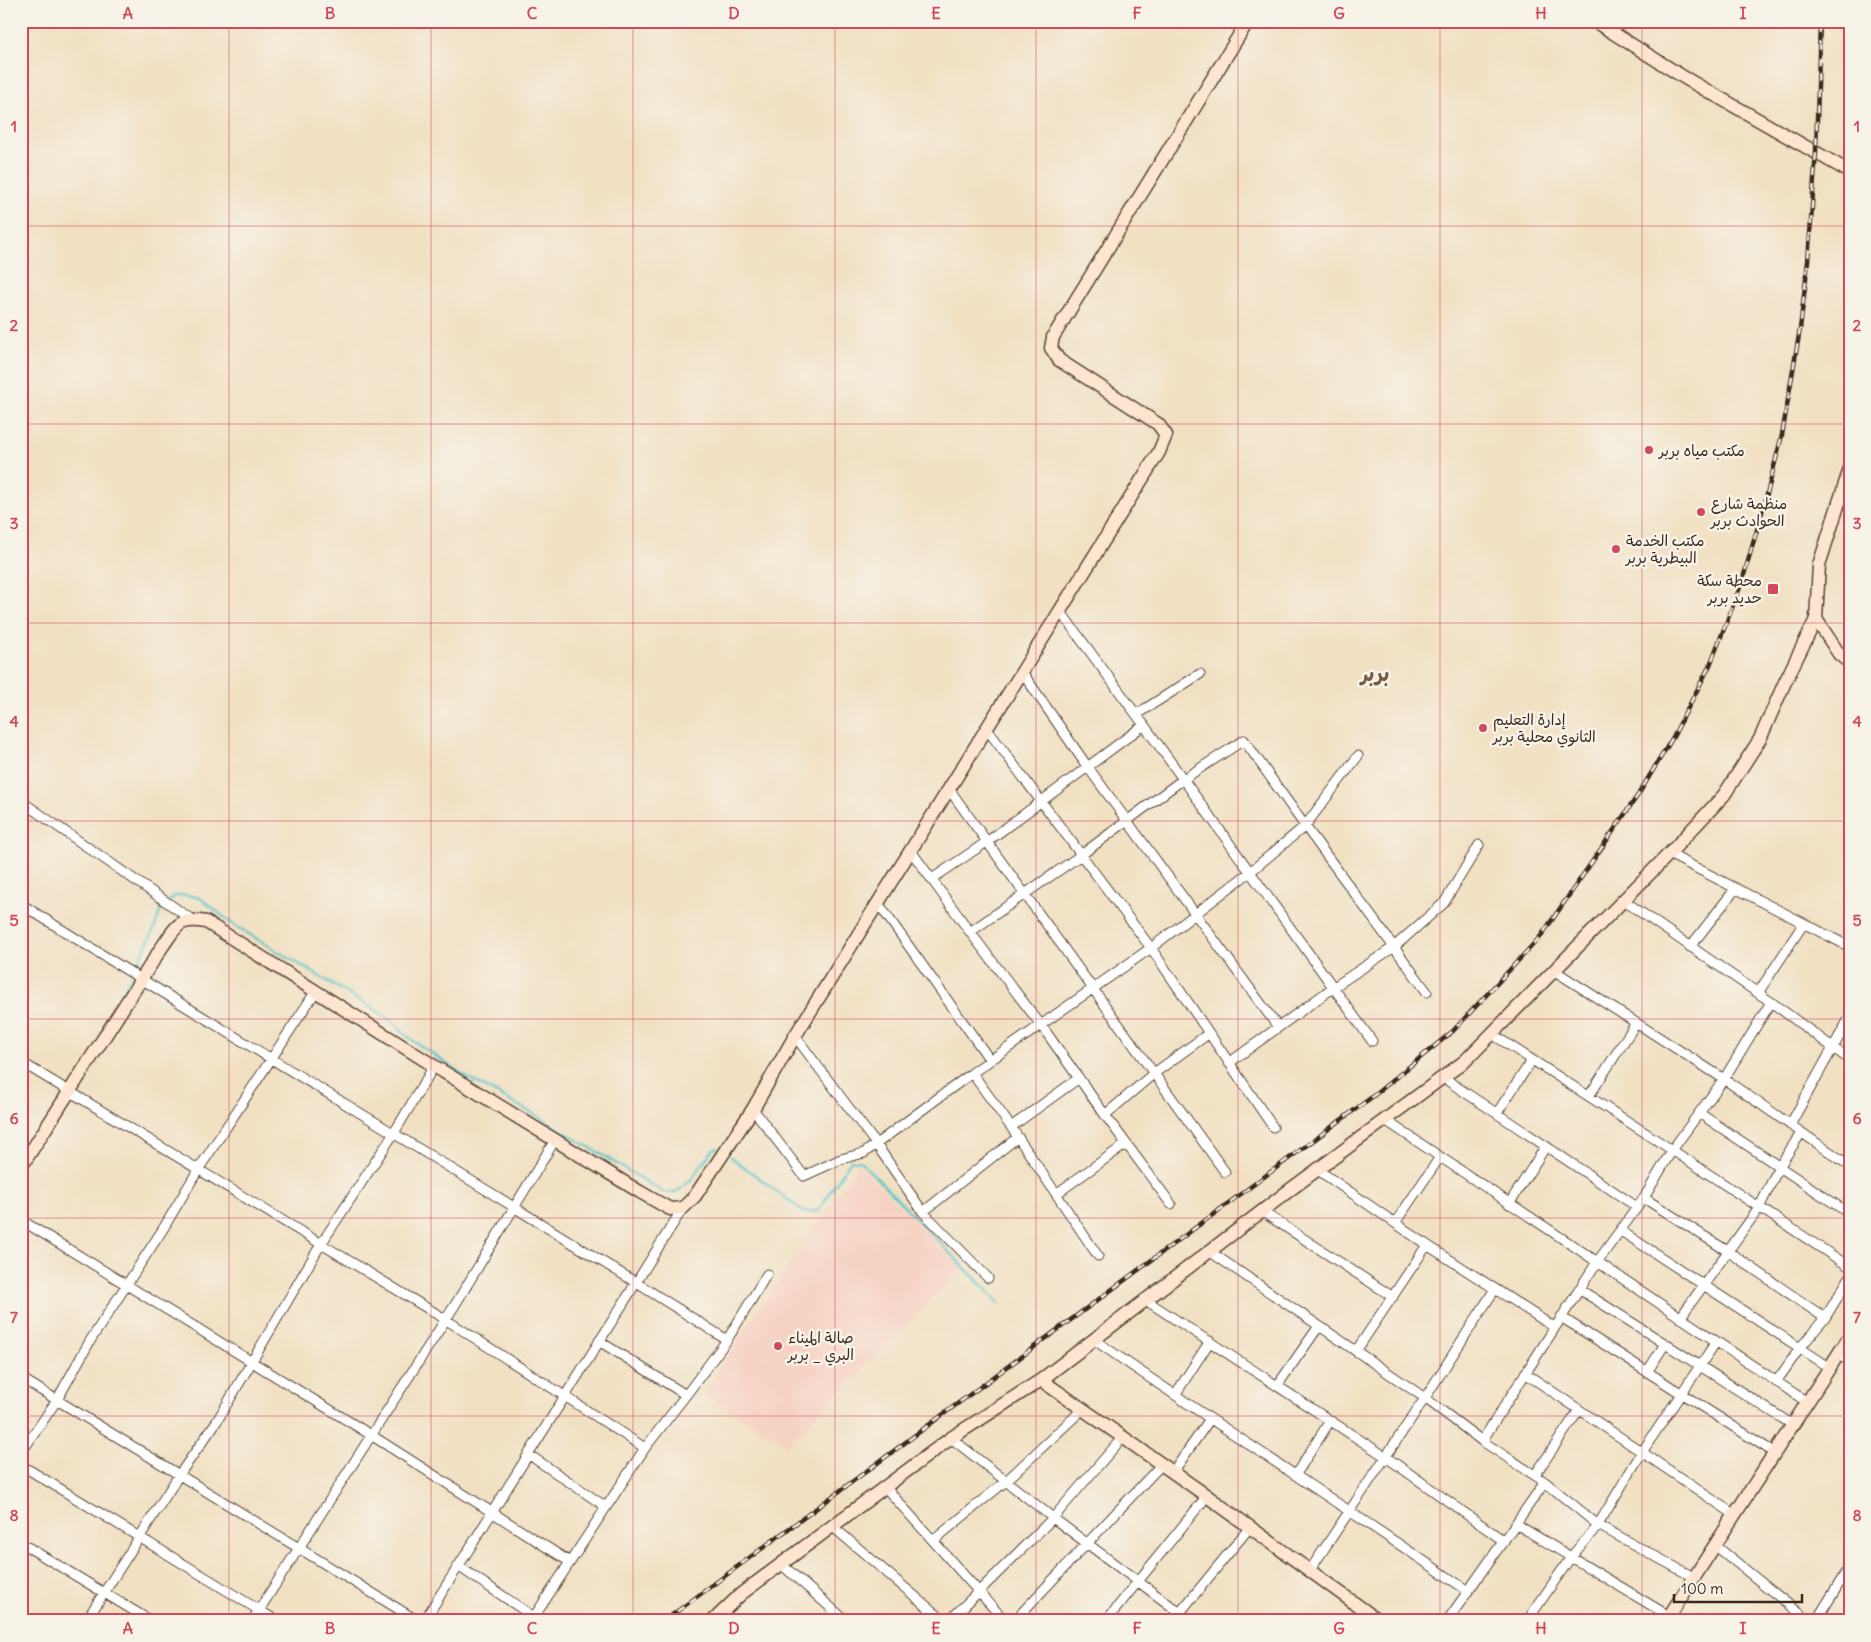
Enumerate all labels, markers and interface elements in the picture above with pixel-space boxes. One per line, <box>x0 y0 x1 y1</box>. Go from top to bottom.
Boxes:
text: A <box>123 3 133 23</box>
text: B <box>325 3 336 23</box>
text: C <box>527 3 538 23</box>
text: D <box>728 3 740 23</box>
text: E <box>931 3 941 23</box>
text: F <box>1132 3 1142 23</box>
text: G <box>1333 3 1345 23</box>
text: H <box>1535 3 1547 23</box>
text: I <box>1740 3 1747 23</box>
text: 1 <box>11 116 17 136</box>
text: 1 <box>1854 116 1860 136</box>
text: 2 <box>10 315 19 335</box>
text: 2 <box>1853 315 1862 335</box>
place label: مكتب مياه بربر <box>1657 441 1745 460</box>
marker: مكتب مياه بربر <box>1643 444 1655 456</box>
place label: منظمة شارع الحوادث بربر <box>1709 494 1787 530</box>
marker: منظمة شارع الحوادث بربر <box>1695 506 1707 518</box>
text: 3 <box>9 513 19 533</box>
text: 3 <box>1852 513 1862 533</box>
place label: مكتب الخدمة البيطرية بربر <box>1624 531 1705 567</box>
marker: مكتب الخدمة البيطرية بربر <box>1610 543 1622 555</box>
place label: محطة سكة حديد بربر <box>1697 571 1762 607</box>
marker: محطة سكة حديد بربر <box>1766 582 1780 596</box>
district label: بربر <box>1359 661 1389 687</box>
place label: إدارة التعليم الثانوي محلية بربر <box>1491 710 1596 748</box>
text: 4 <box>9 711 19 731</box>
text: 4 <box>1852 711 1862 731</box>
marker: إدارة التعليم الثانوي محلية بربر <box>1477 722 1489 734</box>
text: 5 <box>9 910 19 930</box>
text: 5 <box>1852 910 1862 930</box>
text: 6 <box>9 1108 19 1128</box>
text: 6 <box>1852 1108 1862 1128</box>
text: 7 <box>10 1307 18 1327</box>
text: 7 <box>1853 1307 1861 1327</box>
place label: صالة الميناء البري _ بربر <box>786 1328 854 1366</box>
marker: صالة الميناء البري _ بربر <box>772 1340 784 1352</box>
text: 8 <box>9 1505 19 1525</box>
text: 8 <box>1852 1505 1862 1525</box>
scale bar <box>1674 1572 1801 1604</box>
text: 100 m <box>1681 1579 1723 1598</box>
text: A <box>123 1618 133 1638</box>
text: B <box>325 1618 336 1638</box>
text: C <box>527 1618 538 1638</box>
text: D <box>728 1618 740 1638</box>
text: E <box>931 1618 941 1638</box>
text: F <box>1132 1618 1142 1638</box>
text: G <box>1333 1618 1345 1638</box>
text: H <box>1535 1618 1547 1638</box>
text: I <box>1740 1618 1747 1638</box>

